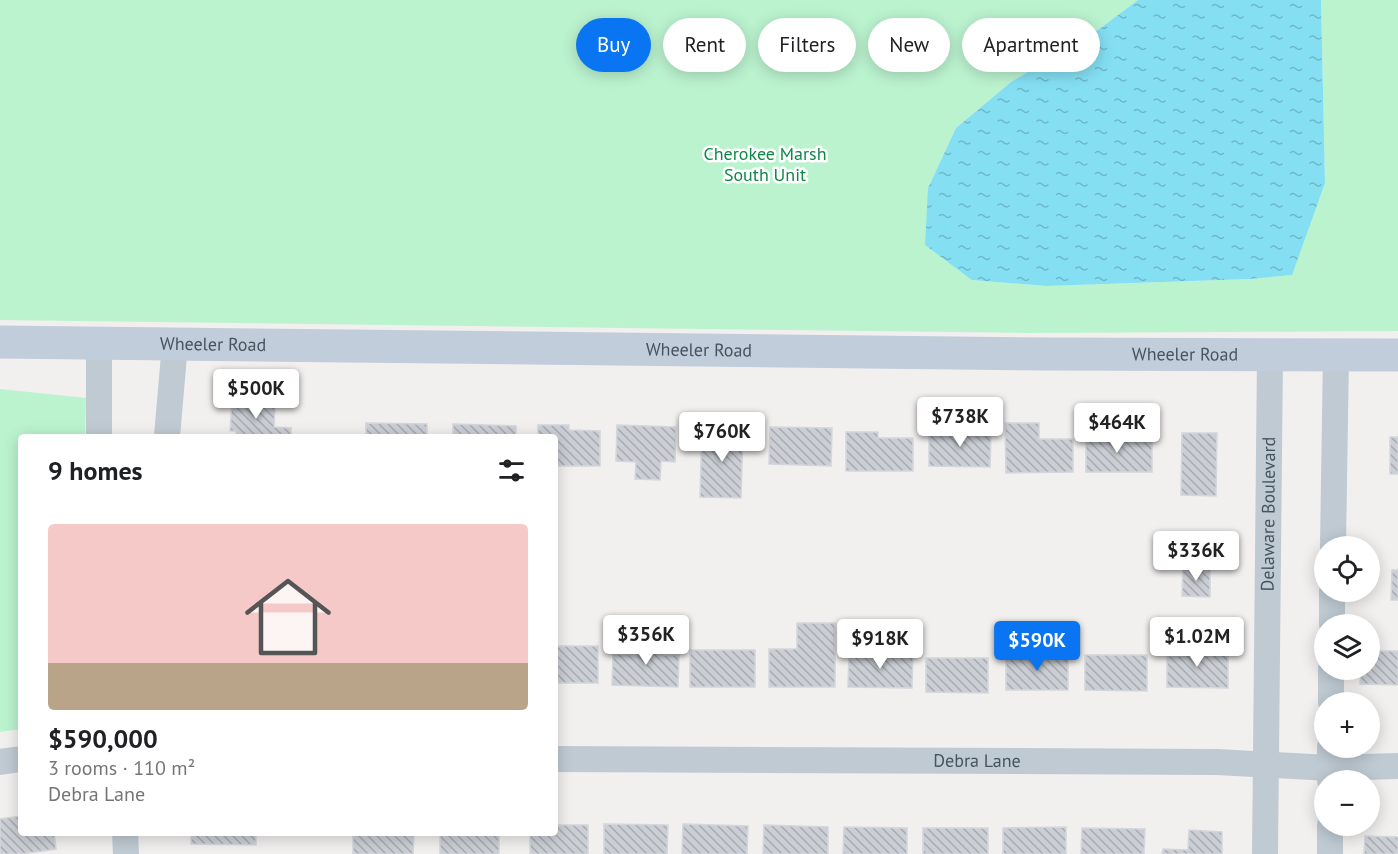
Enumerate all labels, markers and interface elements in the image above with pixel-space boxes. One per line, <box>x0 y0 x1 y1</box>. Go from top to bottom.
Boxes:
chip: Buy <box>576 18 651 72</box>
chip: Rent <box>663 18 746 72</box>
chip: Filters <box>758 18 856 72</box>
chip: New <box>868 18 950 72</box>
chip: Apartment <box>962 18 1100 72</box>
park label: Cherokee Marsh South Unit <box>703 142 827 186</box>
street label: Wheeler Road <box>160 332 266 356</box>
street label: Wheeler Road <box>646 337 752 362</box>
street label: Wheeler Road <box>1132 342 1238 366</box>
pin: $500K <box>214 369 298 420</box>
text: $500K <box>227 375 285 401</box>
pin: $738K <box>918 397 1002 448</box>
text: $738K <box>931 403 989 429</box>
pin: $464K <box>1075 403 1159 454</box>
text: $464K <box>1088 409 1146 435</box>
pin: $760K <box>680 412 764 463</box>
text: $760K <box>693 418 751 444</box>
street label: Delaware Boulevard <box>1256 437 1280 591</box>
text: 9 homes <box>48 454 143 487</box>
icon: filters <box>495 454 528 487</box>
pin: $336K <box>1154 531 1238 582</box>
map controls <box>1314 536 1380 836</box>
button: locate <box>1314 536 1380 602</box>
text: $336K <box>1167 537 1225 563</box>
icon: home <box>234 563 342 671</box>
button: layers <box>1314 614 1380 680</box>
pin: $356K <box>604 615 688 666</box>
pin: $1.02M <box>1148 617 1246 668</box>
pin: $918K <box>838 619 922 670</box>
text: $356K <box>617 621 675 647</box>
pin: $590K <box>995 621 1079 672</box>
text: $1.02M <box>1164 623 1230 649</box>
text: $918K <box>851 625 909 651</box>
text: $590K <box>1008 627 1066 653</box>
button: + <box>1314 692 1380 758</box>
text: $590,000 <box>48 722 158 755</box>
street label: Debra Lane <box>933 749 1021 772</box>
text: 3 rooms · 110 m² <box>48 755 195 781</box>
button: − <box>1314 770 1380 836</box>
text: Debra Lane <box>48 781 145 807</box>

